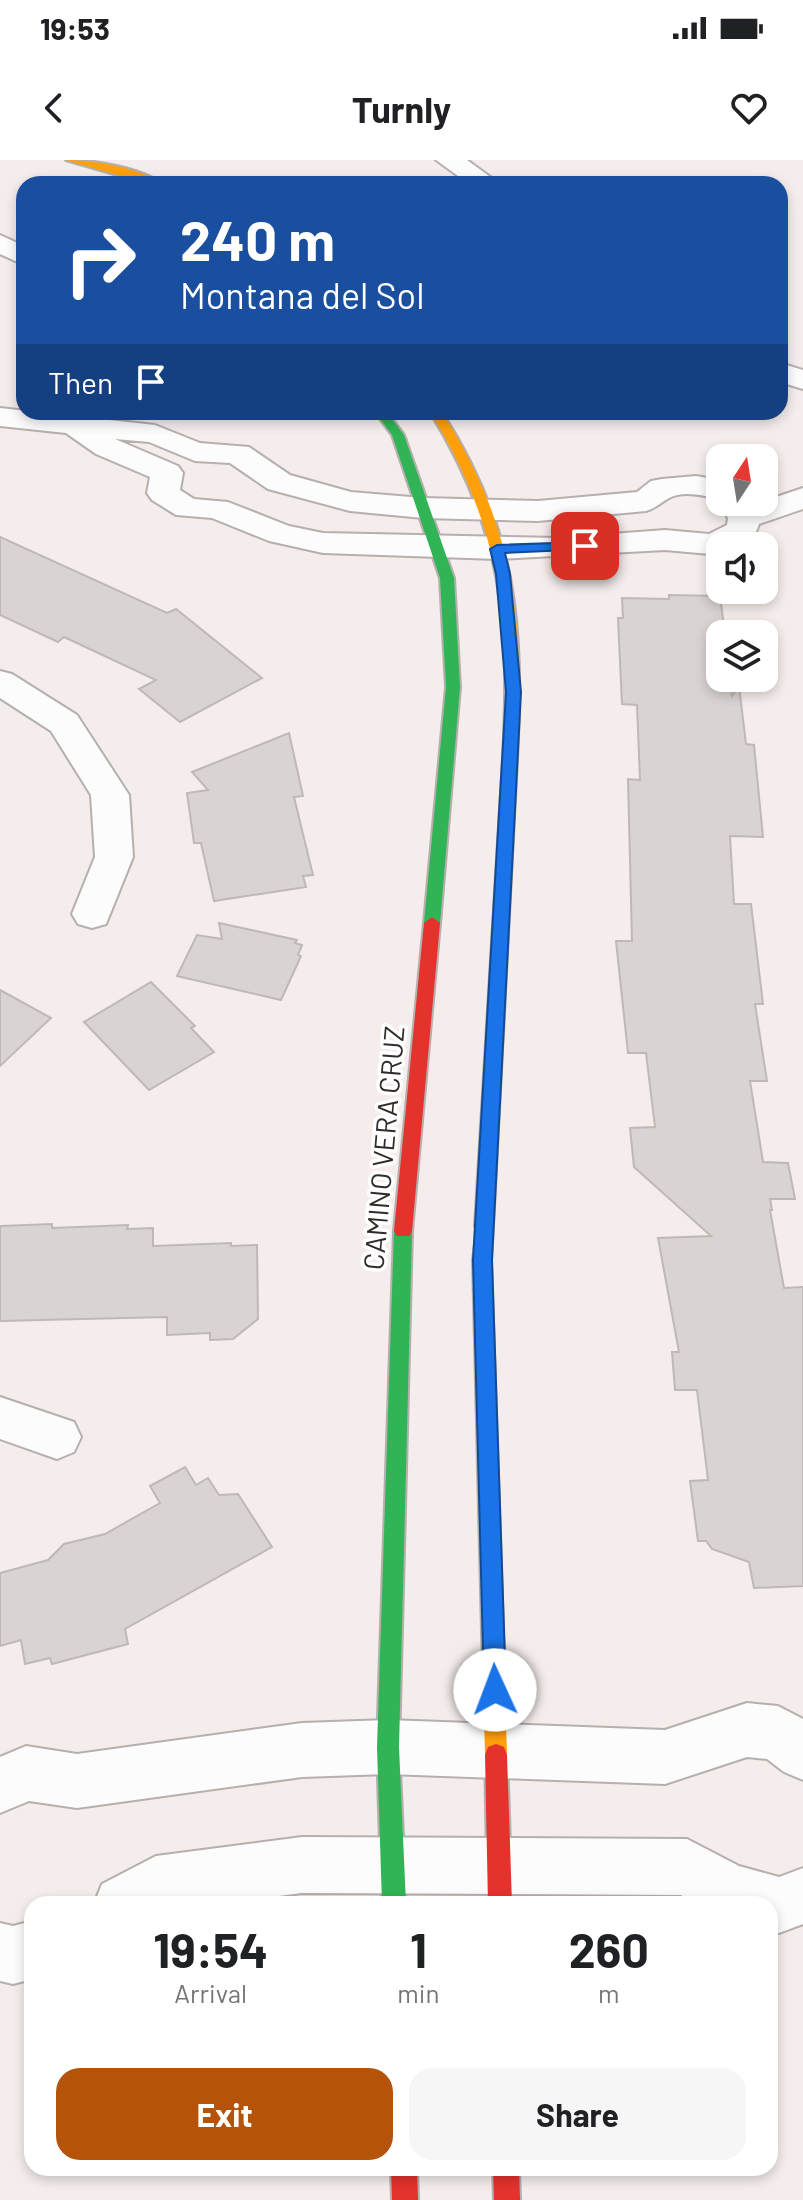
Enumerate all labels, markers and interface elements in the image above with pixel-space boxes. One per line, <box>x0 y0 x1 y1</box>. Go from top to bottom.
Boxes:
text: 19:53 <box>40 10 110 46</box>
icon: back <box>32 86 76 130</box>
icon: heart <box>727 86 771 130</box>
text: Turnly <box>352 87 451 130</box>
text: 240 m <box>180 205 335 272</box>
icon: right <box>48 208 152 312</box>
text: Montana del Sol <box>180 273 425 316</box>
icon: arrive <box>129 360 173 404</box>
text: Then <box>48 364 113 400</box>
north arrow <box>706 444 778 516</box>
map controls <box>706 444 778 692</box>
pin <box>551 512 619 580</box>
icon: arrive <box>563 524 607 568</box>
button: sound <box>706 532 778 604</box>
button: layers <box>706 620 778 692</box>
street label: CAMINO VERA CRUZ <box>355 1025 411 1271</box>
position arrow <box>453 1648 537 1732</box>
text: 19:54 <box>153 1920 268 1978</box>
text: 1 <box>410 1920 427 1978</box>
text: 260 <box>569 1920 649 1978</box>
text: Arrival <box>174 1977 247 2008</box>
text: min <box>397 1977 440 2008</box>
text: m <box>598 1977 620 2008</box>
button: Exit <box>56 2068 393 2160</box>
button: Share <box>409 2068 746 2160</box>

